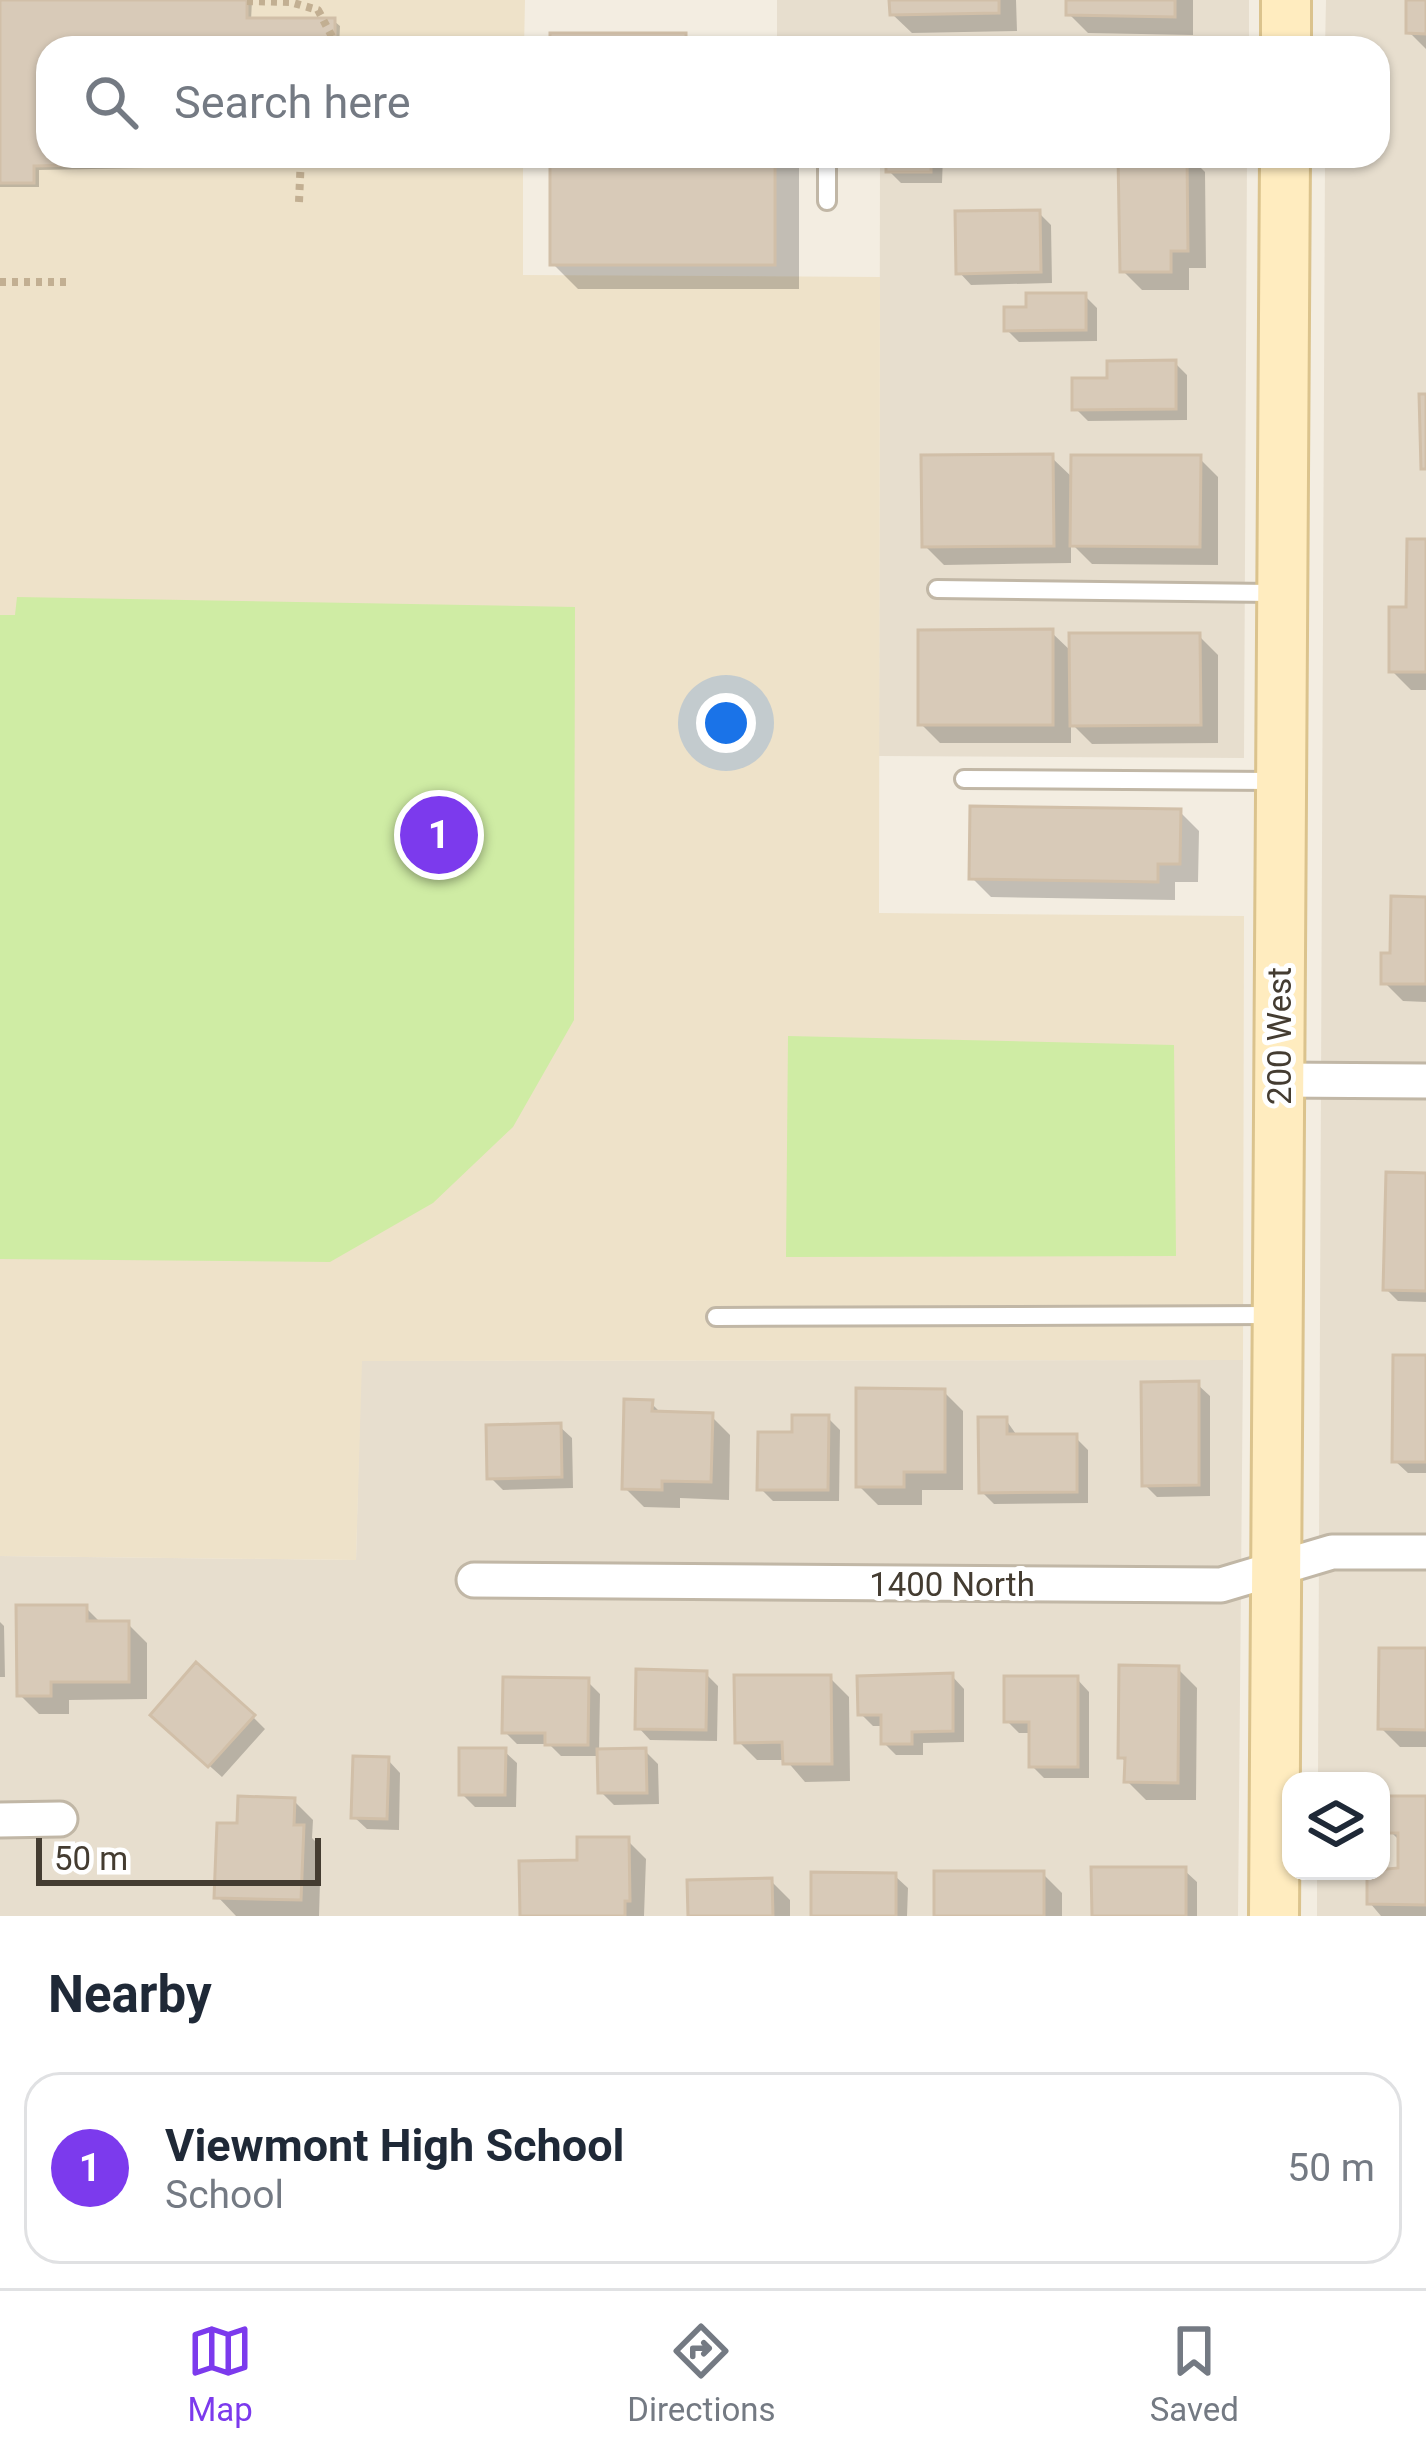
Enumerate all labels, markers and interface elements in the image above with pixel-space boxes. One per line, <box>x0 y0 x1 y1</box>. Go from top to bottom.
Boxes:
search box <box>36 36 1390 168</box>
icon: search <box>78 69 144 135</box>
text: Search here <box>174 76 411 129</box>
your location <box>696 693 756 753</box>
pin: 1 <box>400 790 478 880</box>
street label: 200 West <box>1260 967 1299 1105</box>
street label: 1400 North <box>869 1565 1035 1604</box>
map controls <box>1282 1772 1390 1880</box>
button: layers <box>1282 1772 1390 1880</box>
scale bar <box>36 1832 321 1885</box>
text: 50 m <box>54 1839 128 1878</box>
text: Nearby <box>48 1965 212 2024</box>
text: Viewmont High School <box>165 2119 625 2172</box>
text: 1 <box>79 2145 101 2191</box>
text: 50 m <box>1287 2145 1375 2191</box>
text: School <box>165 2172 284 2218</box>
tab: Map <box>187 2318 253 2429</box>
tab: Directions <box>627 2318 776 2429</box>
tab: Saved <box>1150 2318 1239 2429</box>

